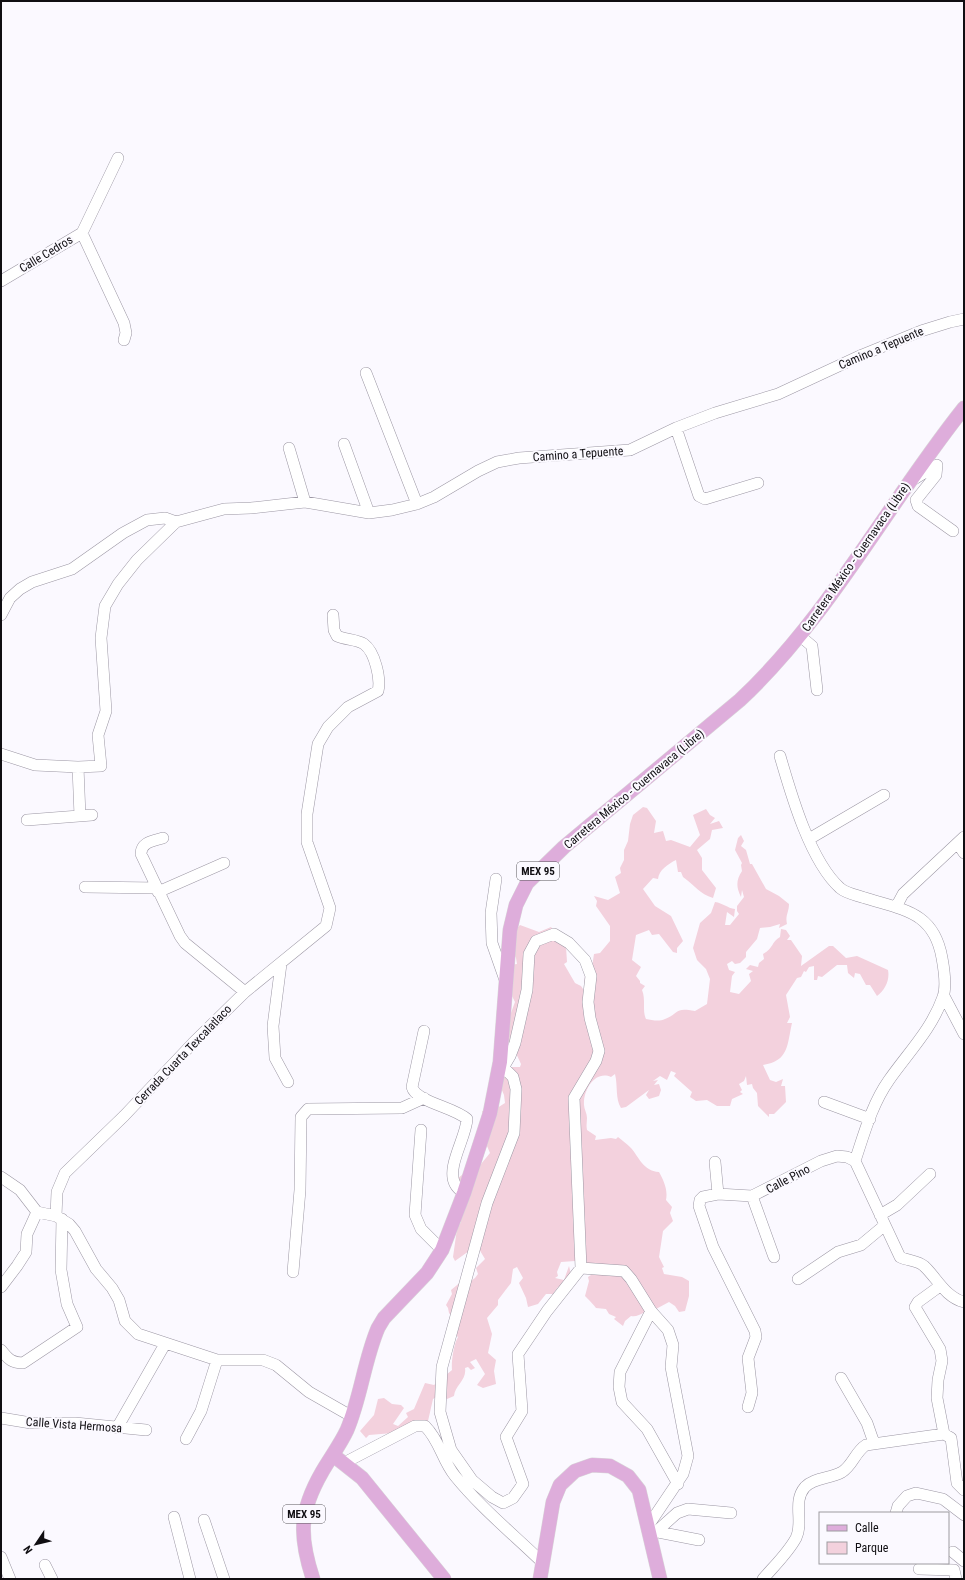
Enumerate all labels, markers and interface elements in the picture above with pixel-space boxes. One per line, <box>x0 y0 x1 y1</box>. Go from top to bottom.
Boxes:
street label: Calle Cedros <box>17 233 75 275</box>
street label: Camino a Tepuente <box>836 324 926 372</box>
street label: Camino a Tepuente <box>532 444 624 464</box>
street label: Carretera México - Cuernavaca (Libre) <box>799 480 913 634</box>
street label: Carretera México - Cuernavaca (Libre) <box>561 726 707 852</box>
road number: MEX 95 <box>517 862 559 880</box>
street label: Cerrada Cuarta Texcalatlaco <box>132 1002 234 1108</box>
street label: Calle Pino <box>764 1162 812 1196</box>
street label: Calle Vista Hermosa <box>25 1415 123 1435</box>
road number: MEX 95 <box>283 1505 325 1523</box>
legend <box>819 1512 949 1564</box>
text: Calle <box>855 1521 879 1535</box>
north arrow <box>16 1524 56 1564</box>
text: Parque <box>855 1541 889 1555</box>
text: N <box>21 1543 35 1556</box>

